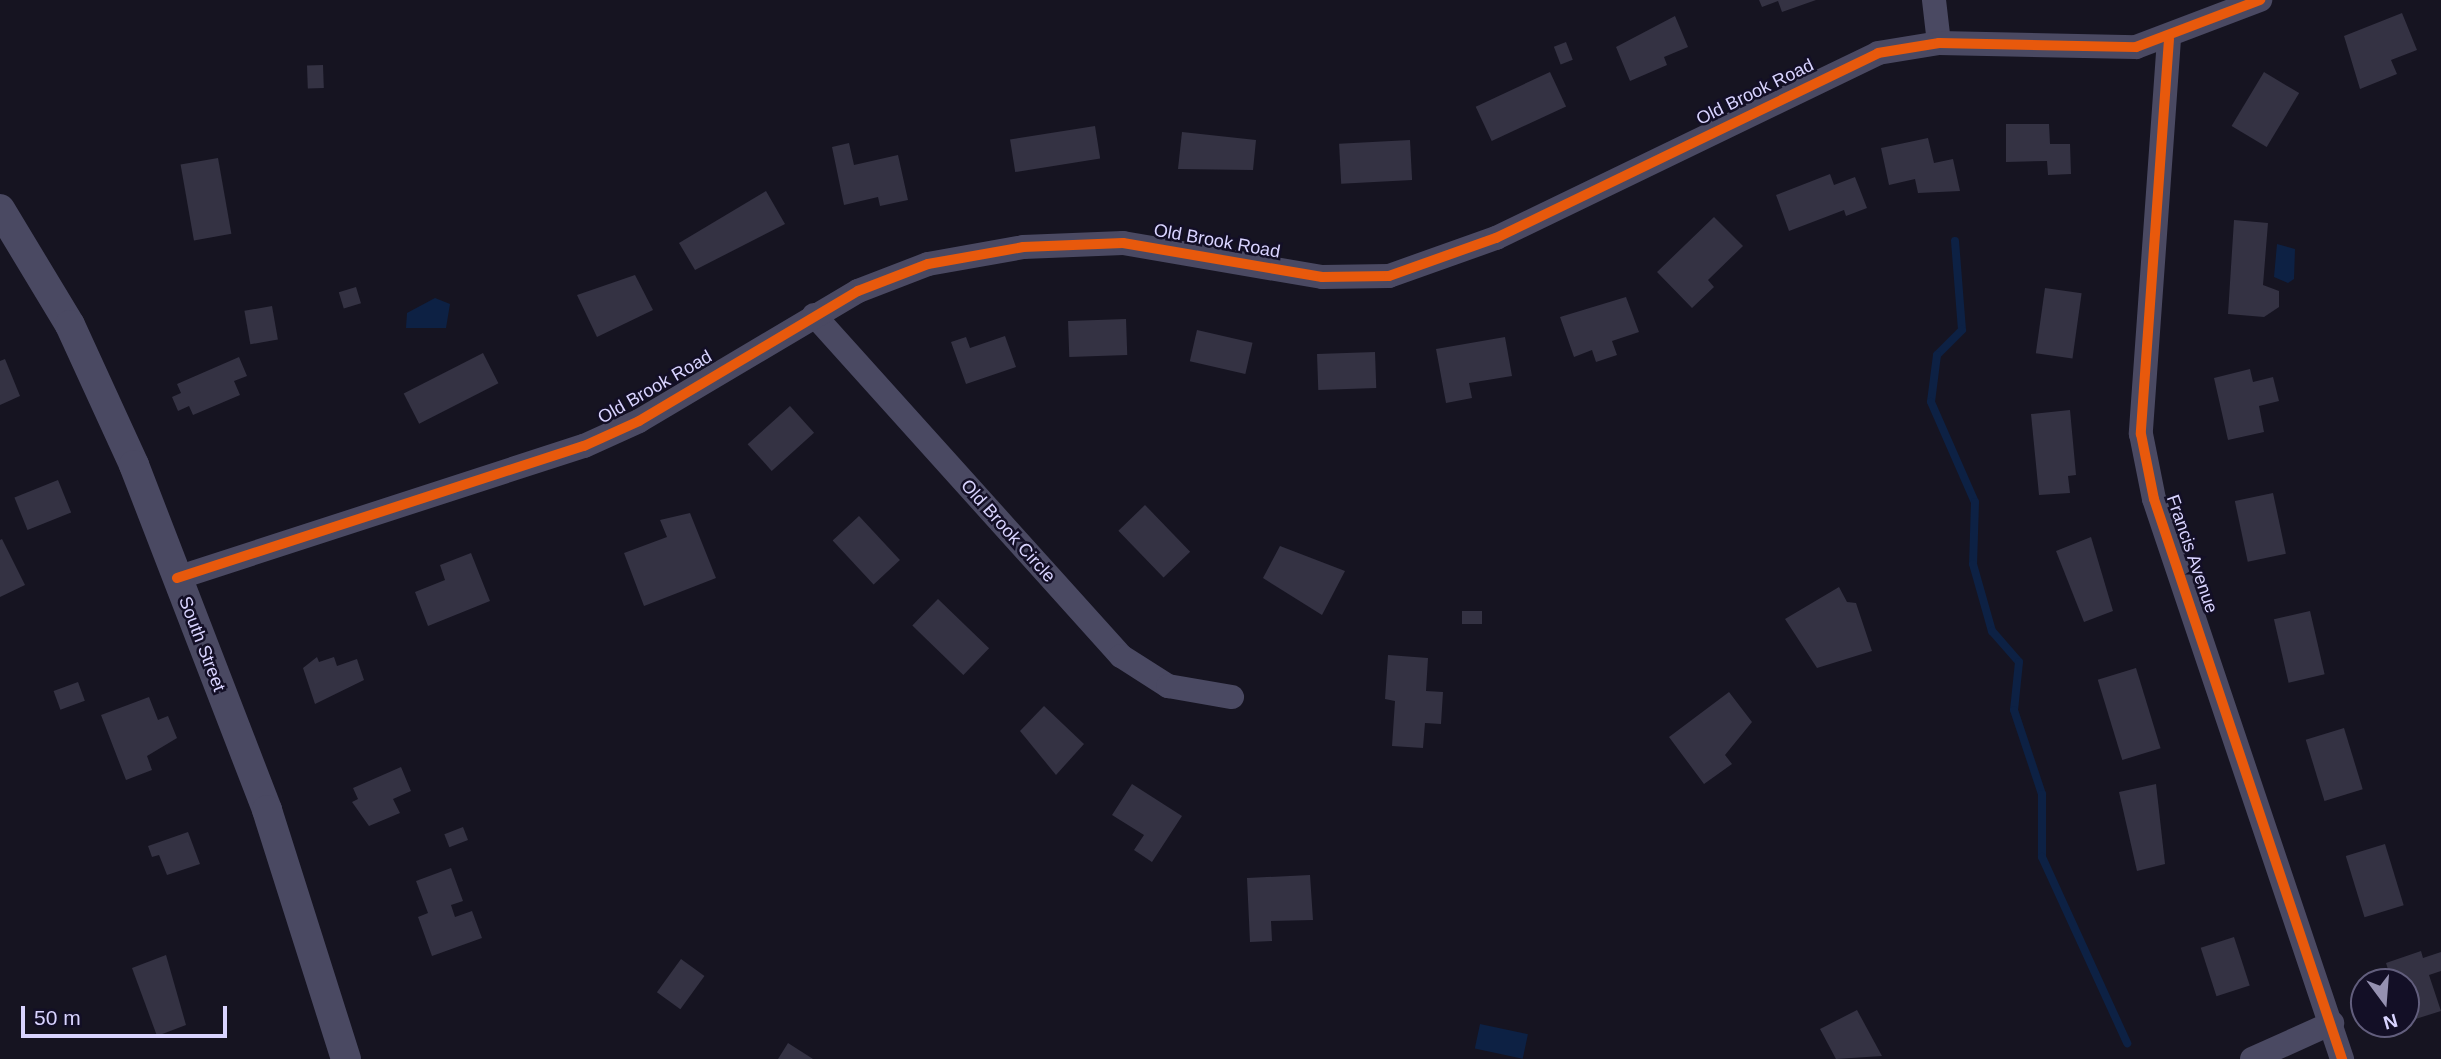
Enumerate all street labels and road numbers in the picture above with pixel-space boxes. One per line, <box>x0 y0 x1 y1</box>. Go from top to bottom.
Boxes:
street label: Old Brook Road <box>1693 54 1817 130</box>
street label: Old Brook Road <box>1152 219 1282 263</box>
street label: Old Brook Road <box>594 346 716 428</box>
street label: Old Brook Circle <box>956 475 1060 587</box>
street label: Francis Avenue <box>2161 492 2223 616</box>
street label: South Street <box>174 593 230 695</box>

